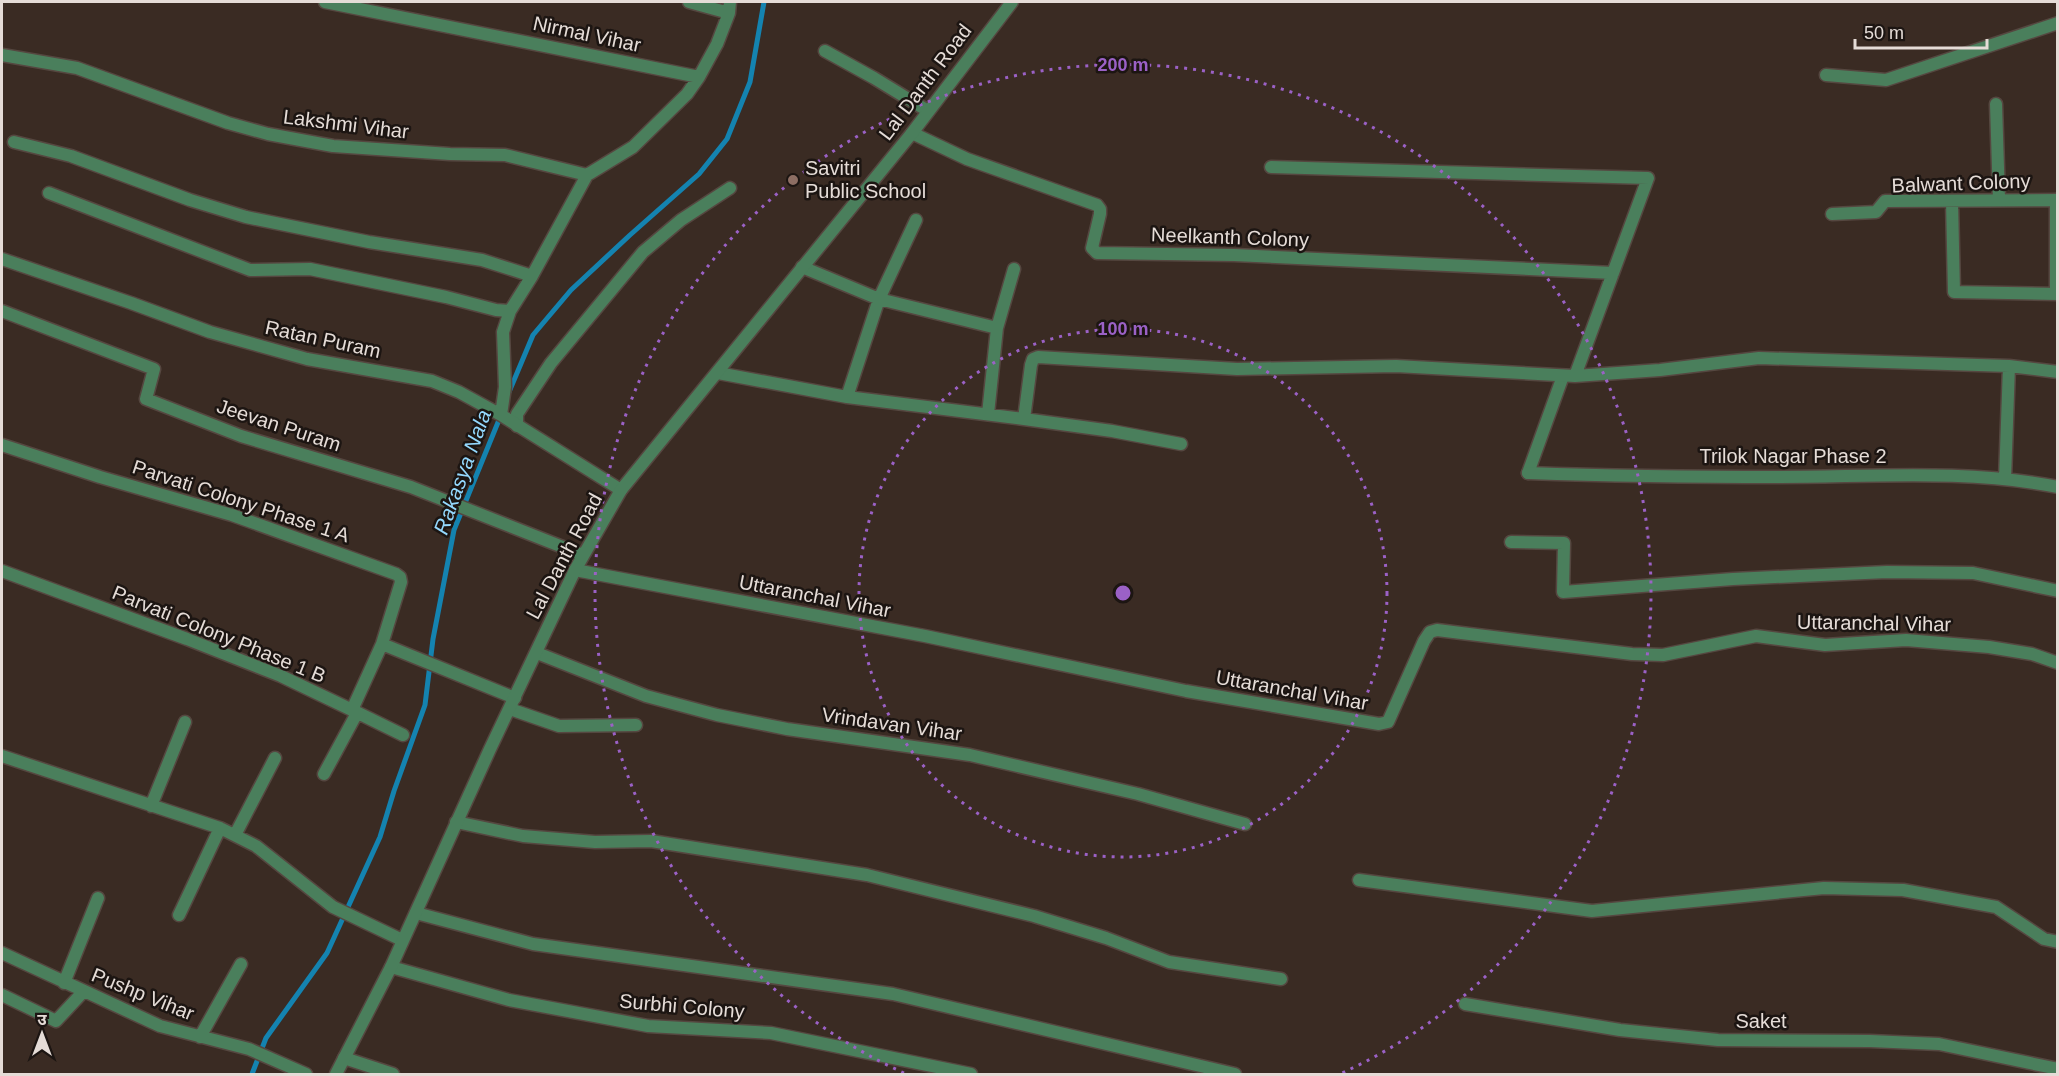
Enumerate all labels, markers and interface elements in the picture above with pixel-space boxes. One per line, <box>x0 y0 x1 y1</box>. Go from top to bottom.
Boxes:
street label: Nirmal Vihar <box>531 12 643 56</box>
scale bar <box>1855 12 1987 50</box>
street label: Lal Danth Road <box>874 20 976 144</box>
text: 50 m <box>1864 23 1904 43</box>
text: 200 m <box>1097 55 1149 75</box>
street label: Lakshmi Vihar <box>282 105 410 143</box>
place label: Savitri Public School <box>805 157 926 202</box>
street label: Balwant Colony <box>1891 170 2031 196</box>
marker: Savitri Public School <box>786 173 800 187</box>
street label: Neelkanth Colony <box>1151 223 1309 251</box>
street label: Ratan Puram <box>263 316 383 362</box>
text: 100 m <box>1097 319 1149 339</box>
street label: Jeevan Puram <box>214 395 344 455</box>
water label: Rakasya Nala <box>429 407 495 537</box>
street label: Trilok Nagar Phase 2 <box>1699 445 1887 467</box>
street label: Parvati Colony Phase 1 A <box>130 455 353 547</box>
street label: Lal Danth Road <box>522 489 606 623</box>
street label: Uttaranchal Vihar <box>737 570 893 622</box>
street label: Parvati Colony Phase 1 B <box>109 581 329 687</box>
centre of rings <box>1113 583 1133 603</box>
street label: Uttaranchal Vihar <box>1797 611 1952 635</box>
street label: Uttaranchal Vihar <box>1214 666 1370 714</box>
street label: Vrindavan Vihar <box>821 703 964 745</box>
street label: Pushp Vihar <box>89 963 198 1025</box>
street label: Surbhi Colony <box>618 990 746 1022</box>
north arrow <box>12 1004 72 1064</box>
street label: Saket <box>1735 1010 1787 1032</box>
text: उ <box>37 1011 47 1028</box>

